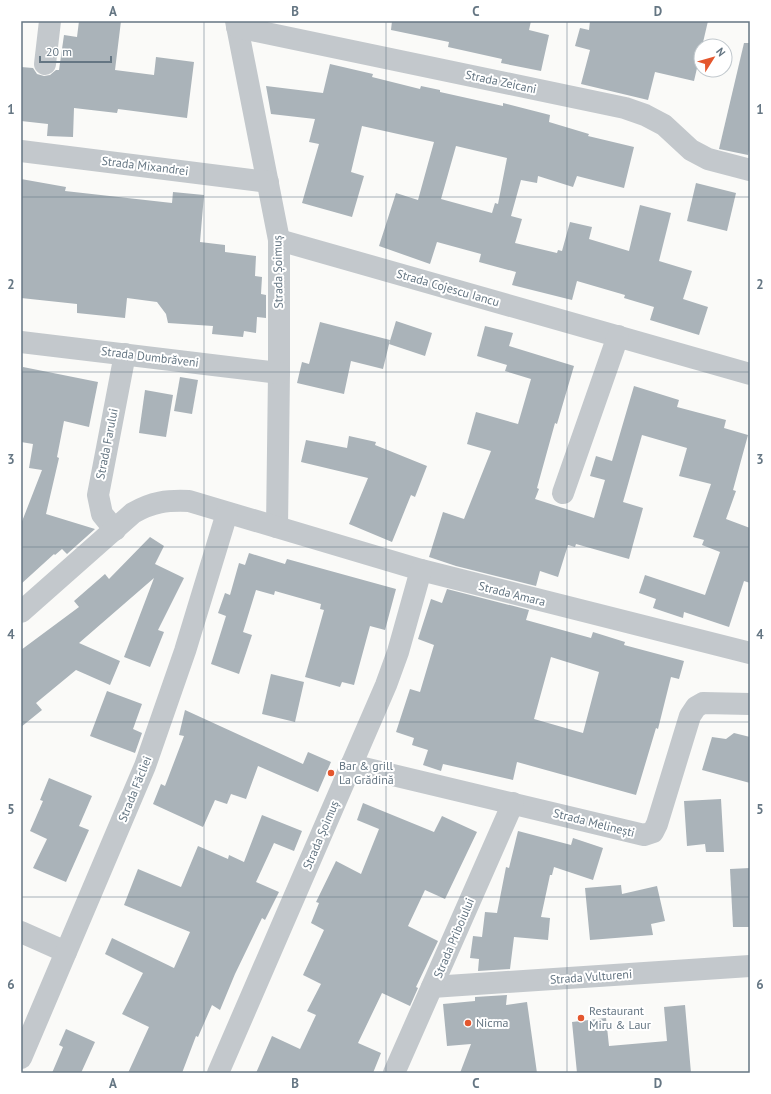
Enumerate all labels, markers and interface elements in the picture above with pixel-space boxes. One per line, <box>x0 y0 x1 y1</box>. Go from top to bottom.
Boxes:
text: A <box>109 3 117 20</box>
text: B <box>291 3 299 20</box>
text: C <box>472 3 480 20</box>
text: D <box>654 3 662 20</box>
scale bar <box>40 38 111 64</box>
north arrow <box>693 38 733 78</box>
text: 20 m <box>46 44 72 59</box>
text: N <box>713 45 729 59</box>
street label: Strada Zeicani <box>464 67 538 96</box>
text: 1 <box>7 101 15 118</box>
text: 1 <box>756 101 764 118</box>
street label: Strada Mixandrei <box>101 153 189 178</box>
street label: Strada Șoimuș <box>269 235 286 309</box>
street label: Strada Cojescu Iancu <box>395 266 501 309</box>
text: 2 <box>7 276 15 293</box>
text: 2 <box>756 276 764 293</box>
street label: Strada Dumbrăveni <box>100 343 200 370</box>
street label: Strada Farului <box>92 407 121 481</box>
text: 3 <box>7 451 15 468</box>
text: 3 <box>756 451 764 468</box>
street label: Strada Amara <box>477 578 547 609</box>
text: 4 <box>7 626 15 643</box>
text: 4 <box>756 626 764 643</box>
street label: Strada Făcliei <box>115 754 155 824</box>
place label: Bar & grill La Grădină <box>339 758 394 787</box>
marker: Bar & grill La Grădină <box>326 768 336 778</box>
street label: Strada Șoimuș <box>299 798 342 872</box>
text: 5 <box>7 801 15 818</box>
text: 5 <box>756 801 764 818</box>
street label: Strada Melinești <box>552 805 636 840</box>
street label: Strada Priboiului <box>430 896 477 980</box>
street label: Strada Vultureni <box>549 966 633 987</box>
text: 6 <box>7 976 15 993</box>
text: 6 <box>756 976 764 993</box>
place label: Restaurant Miru & Laur <box>589 1003 651 1032</box>
marker: Restaurant Miru & Laur <box>576 1013 586 1023</box>
place label: Nicma <box>476 1015 508 1030</box>
marker: Nicma <box>463 1018 473 1028</box>
text: A <box>109 1075 117 1092</box>
text: B <box>291 1075 299 1092</box>
text: C <box>472 1075 480 1092</box>
text: D <box>654 1075 662 1092</box>

